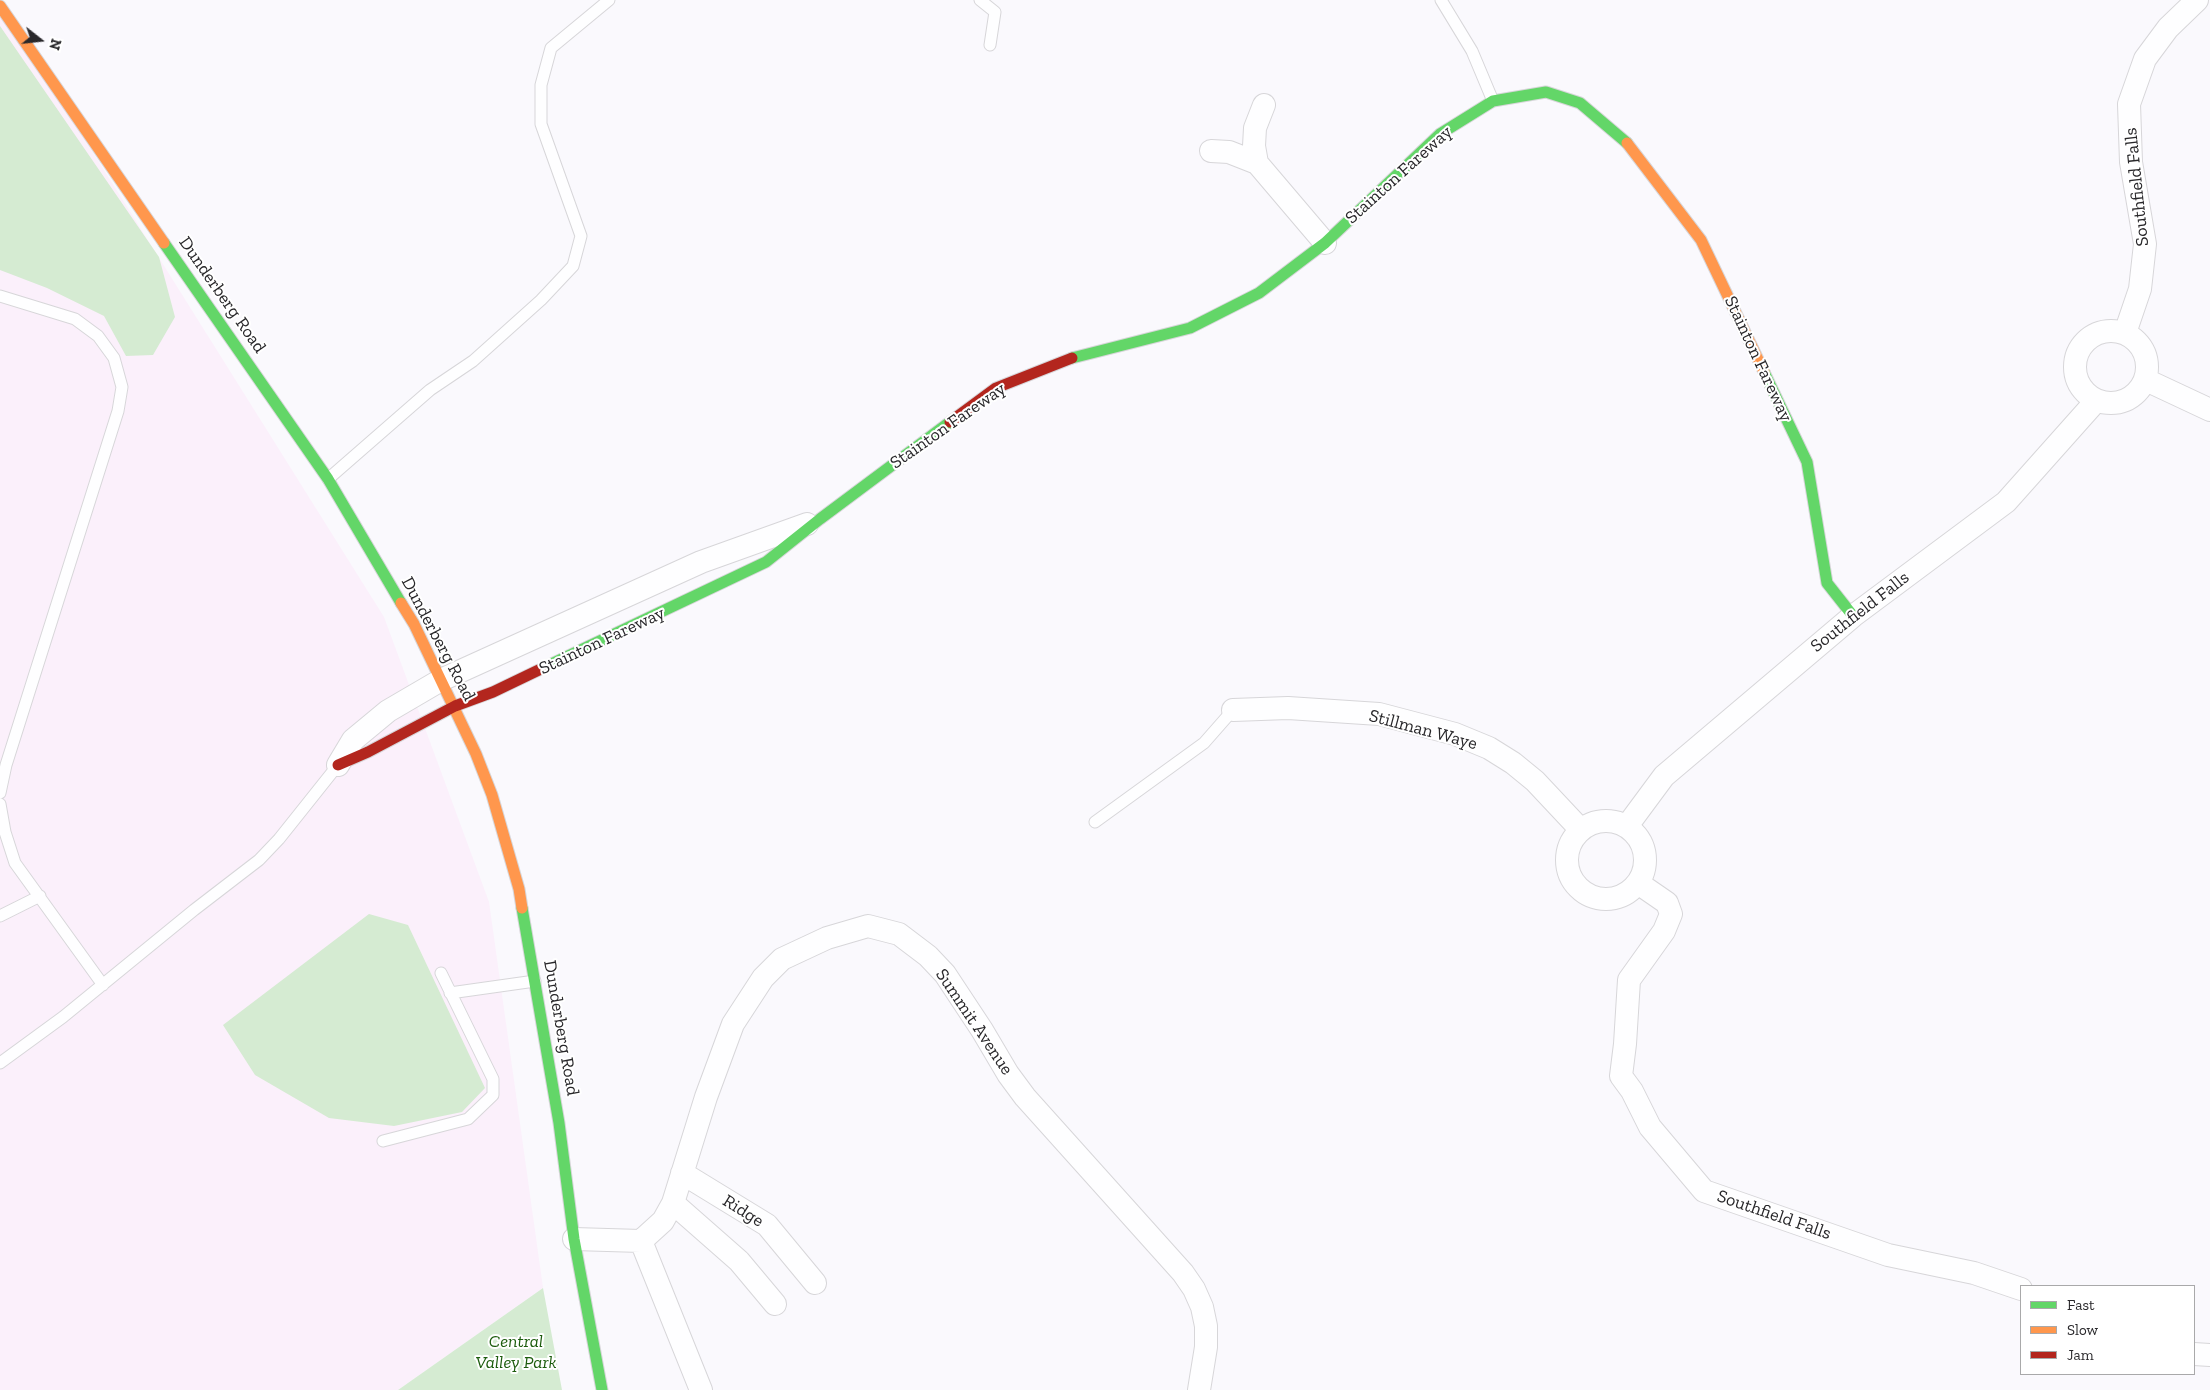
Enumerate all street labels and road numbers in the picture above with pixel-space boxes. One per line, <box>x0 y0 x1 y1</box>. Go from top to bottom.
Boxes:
street label: Stainton Fareway <box>1341 121 1457 229</box>
street label: Southfield Falls <box>2120 127 2154 247</box>
street label: Dunderberg Road <box>174 233 270 357</box>
street label: Stainton Fareway <box>1719 293 1797 425</box>
street label: Stainton Fareway <box>886 378 1010 474</box>
street label: Southfield Falls <box>1806 567 1914 657</box>
street label: Dunderberg Road <box>396 573 480 705</box>
street label: Stainton Fareway <box>536 602 668 680</box>
street label: Stillman Waye <box>1366 705 1480 755</box>
street label: Dunderberg Road <box>538 959 584 1097</box>
street label: Summit Avenue <box>930 965 1018 1079</box>
street label: Southfield Falls <box>1714 1185 1834 1245</box>
street label: Ridge <box>718 1190 768 1232</box>

